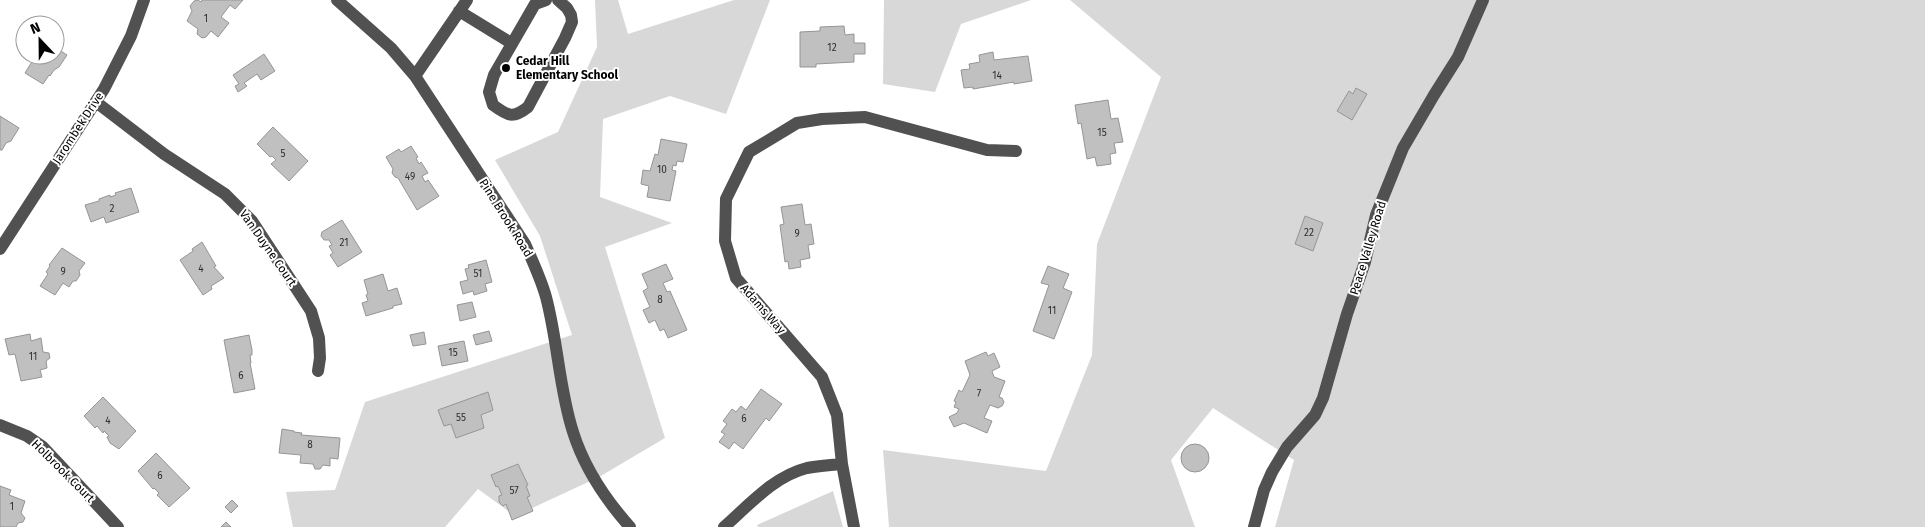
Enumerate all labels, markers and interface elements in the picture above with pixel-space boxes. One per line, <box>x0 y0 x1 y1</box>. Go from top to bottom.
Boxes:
house number: 1 <box>204 13 208 25</box>
north arrow <box>15 15 65 65</box>
text: N <box>28 19 43 38</box>
house number: 12 <box>827 42 837 54</box>
place label: Cedar Hill Elementary School <box>516 54 619 82</box>
marker: Cedar Hill Elementary School <box>500 62 512 74</box>
house number: 14 <box>992 70 1003 82</box>
street label: Jarombek Drive <box>50 89 106 167</box>
house number: 15 <box>1097 127 1107 139</box>
house number: 5 <box>280 148 286 160</box>
house number: 10 <box>657 164 667 176</box>
house number: 49 <box>405 171 415 183</box>
street label: Pine Brook Road <box>476 176 536 260</box>
street label: Peace Valley Road <box>1347 199 1389 297</box>
house number: 2 <box>110 203 115 215</box>
street label: Van Duyne Court <box>237 207 300 289</box>
house number: 22 <box>1304 227 1314 239</box>
house number: 9 <box>794 228 800 240</box>
house number: 21 <box>339 237 349 249</box>
house number: 4 <box>198 263 204 275</box>
house number: 9 <box>60 266 66 278</box>
house number: 51 <box>474 268 482 280</box>
street label: Adams Way <box>738 281 789 337</box>
house number: 8 <box>657 294 663 306</box>
house number: 11 <box>1048 305 1056 317</box>
house number: 15 <box>448 347 458 359</box>
house number: 11 <box>29 351 37 363</box>
house number: 6 <box>238 370 244 382</box>
house number: 7 <box>977 388 982 400</box>
house number: 55 <box>456 412 466 424</box>
house number: 6 <box>741 413 747 425</box>
house number: 4 <box>105 415 111 427</box>
street label: Holbrook Court <box>29 437 98 506</box>
house number: 8 <box>307 439 313 451</box>
house number: 6 <box>157 470 163 482</box>
house number: 57 <box>509 485 519 497</box>
house number: 1 <box>10 501 14 513</box>

